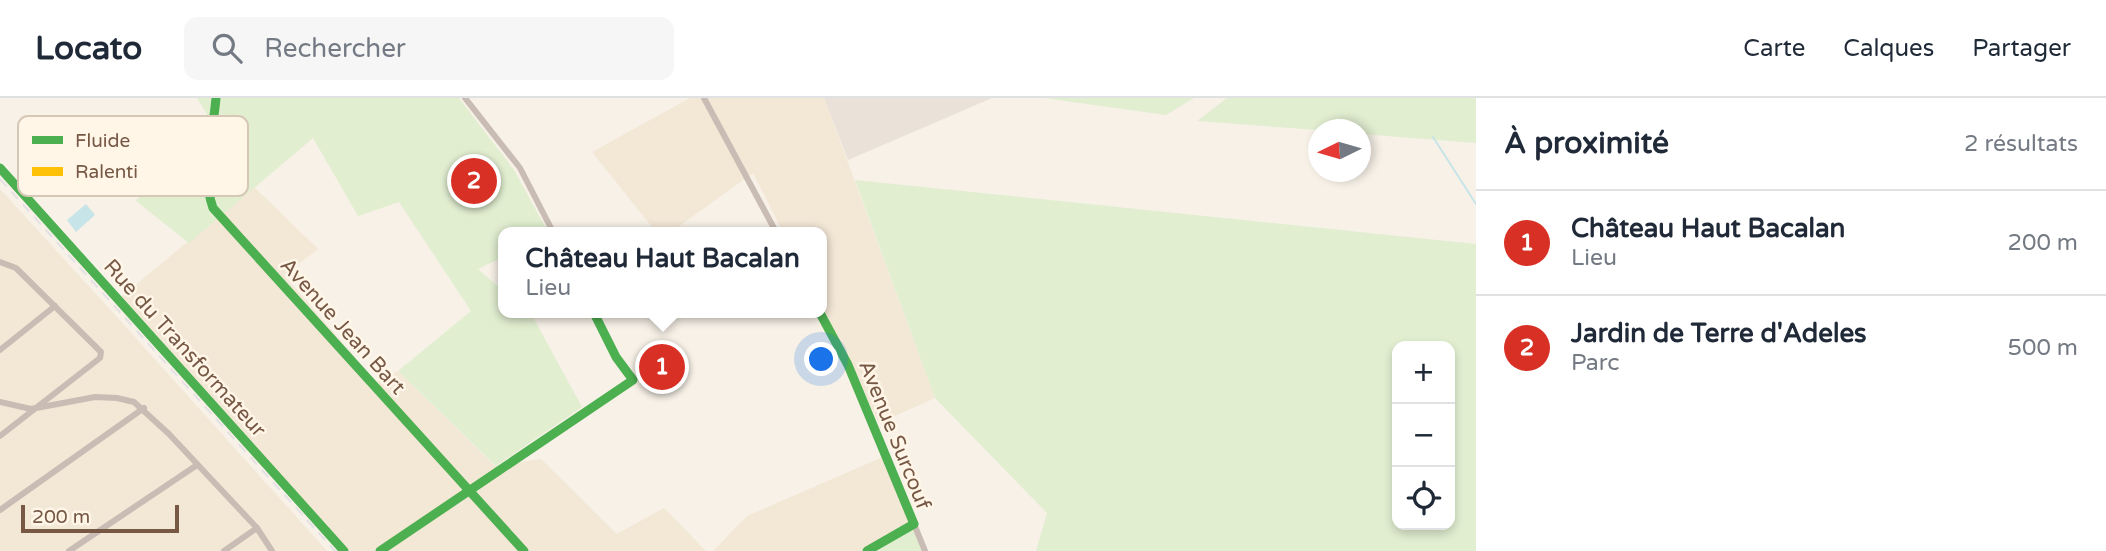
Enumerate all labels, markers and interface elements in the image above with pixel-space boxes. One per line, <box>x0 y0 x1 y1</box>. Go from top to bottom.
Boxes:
search box <box>184 17 674 80</box>
text: Locato <box>35 29 142 68</box>
icon: search <box>208 29 246 67</box>
text: Rechercher <box>264 33 406 64</box>
text: Carte <box>1743 34 1805 63</box>
text: Calques <box>1843 34 1934 63</box>
text: Partager <box>1972 34 2071 63</box>
legend <box>18 116 248 196</box>
north arrow <box>1308 119 1371 182</box>
text: À proximité <box>1504 125 1669 162</box>
text: Fluide <box>75 130 130 152</box>
text: 2 résultats <box>1964 130 2078 158</box>
pin: 2 <box>451 155 497 207</box>
text: Ralenti <box>75 161 138 183</box>
text: Château Haut Bacalan <box>1571 213 1845 244</box>
popup <box>498 227 827 318</box>
text: 1 <box>1520 229 1534 257</box>
text: 200 m <box>2008 229 2078 257</box>
text: Château Haut Bacalan <box>525 243 800 274</box>
text: Lieu <box>1571 244 1617 272</box>
street label: Avenue Jean Bart <box>275 253 410 400</box>
street label: Rue du Transformateur <box>98 254 271 442</box>
text: Lieu <box>525 274 571 302</box>
text: Jardin de Terre d'Adeles <box>1571 318 1867 349</box>
text: 2 <box>1520 334 1534 362</box>
text: 500 m <box>2008 334 2078 362</box>
pin: 1 <box>639 341 685 393</box>
map controls <box>1392 341 1455 530</box>
button: + <box>1392 341 1455 404</box>
your location <box>804 342 838 376</box>
text: Parc <box>1571 349 1620 377</box>
street label: Avenue Surcouf <box>853 357 936 513</box>
button: − <box>1392 404 1455 467</box>
button: locate <box>1392 467 1455 530</box>
scale bar <box>21 502 178 534</box>
text: 200 m <box>32 506 90 528</box>

